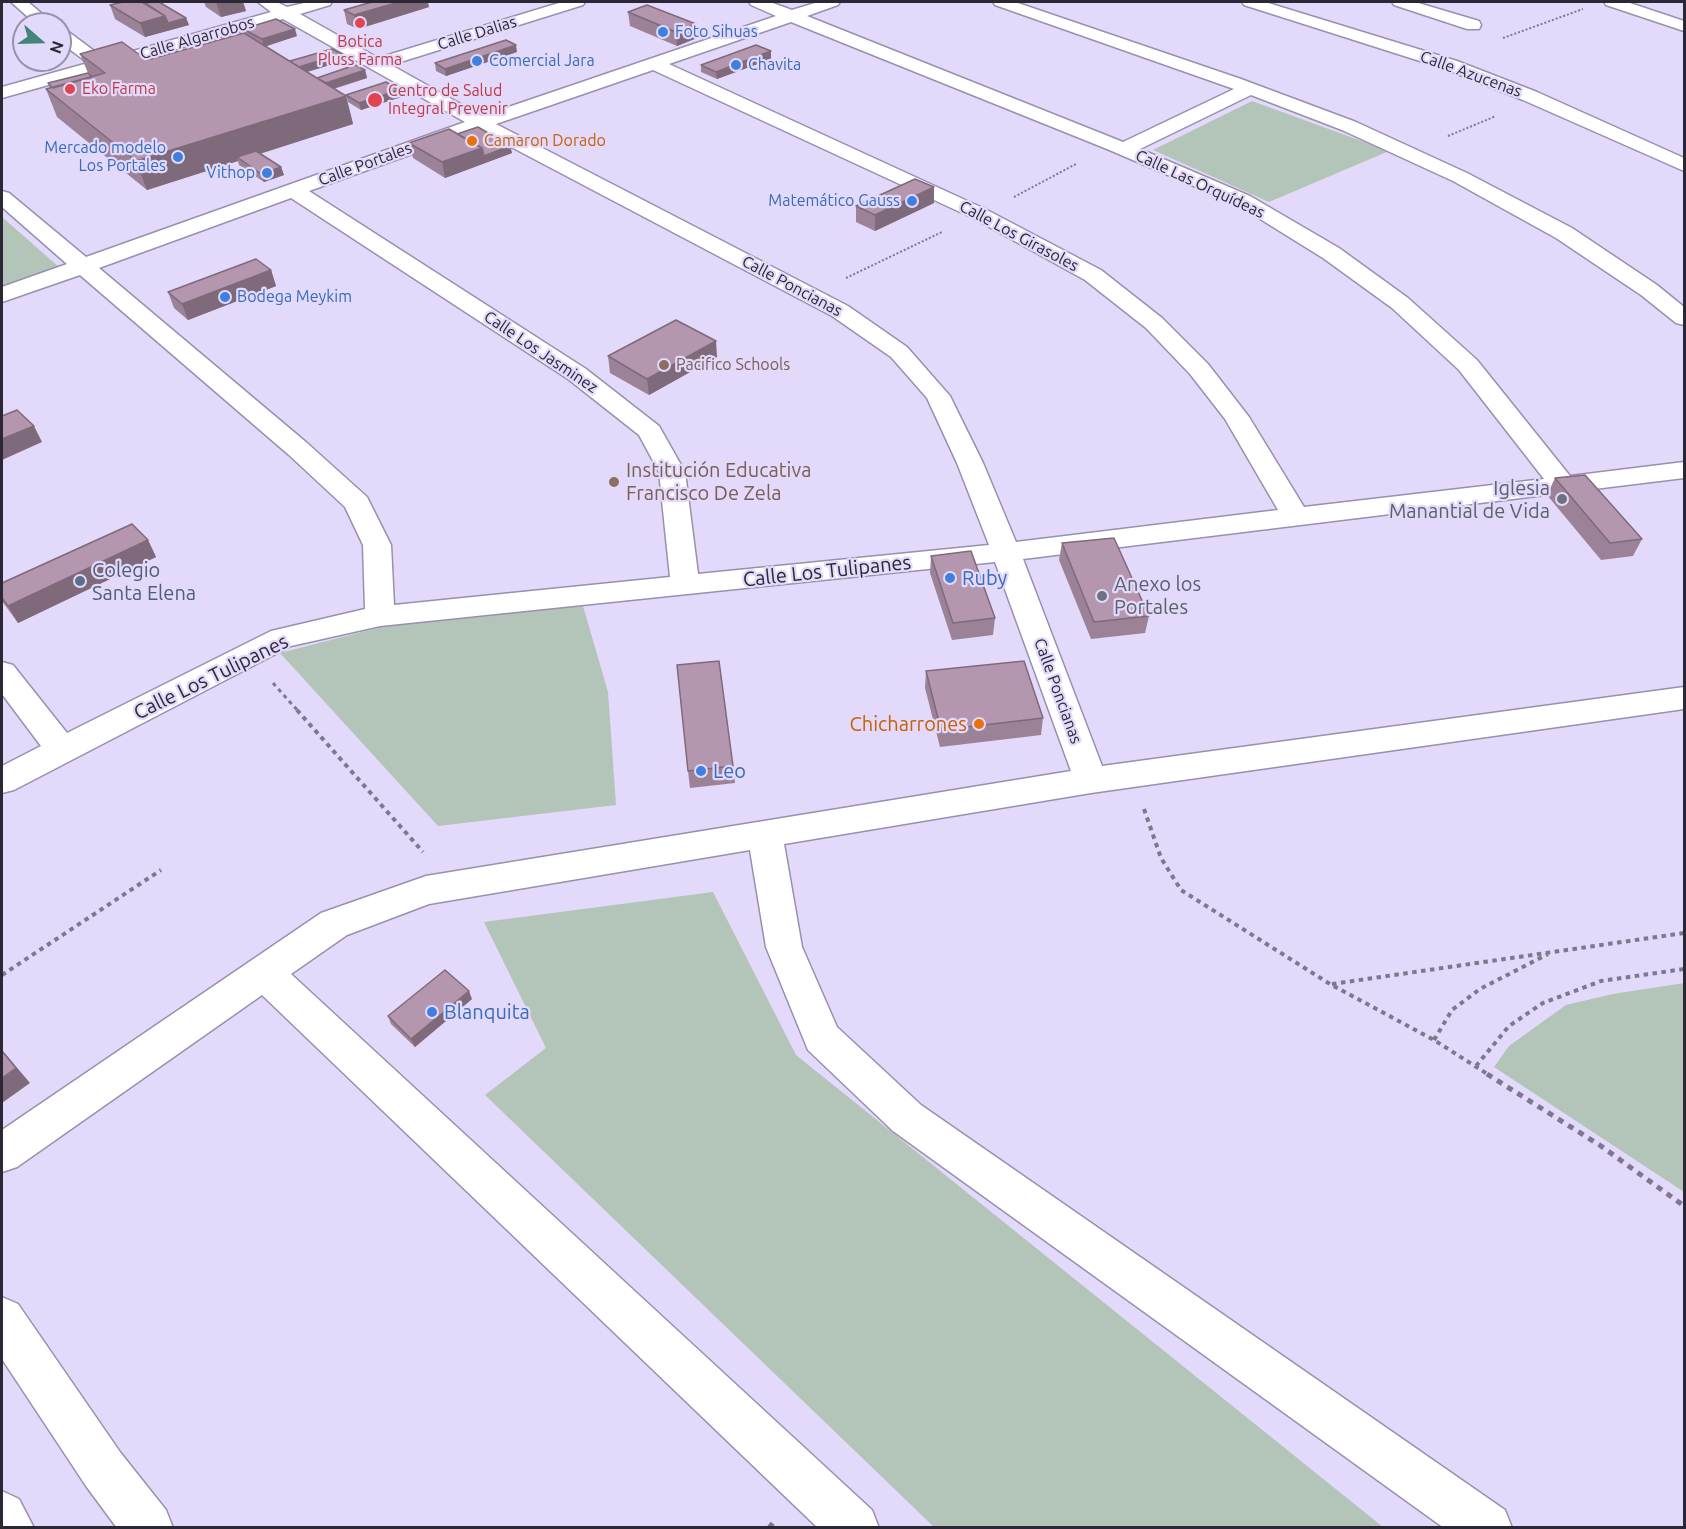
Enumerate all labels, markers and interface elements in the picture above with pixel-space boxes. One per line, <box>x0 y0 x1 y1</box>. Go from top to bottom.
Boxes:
north arrow <box>12 12 72 72</box>
street label: Calle Algarrobos <box>138 12 256 64</box>
street label: Calle Dalias <box>435 12 519 54</box>
marker: Botica Pluss Farma <box>353 16 367 30</box>
place label: Foto Sihuas <box>675 22 758 42</box>
marker: Foto Sihuas <box>656 25 670 39</box>
place label: Botica Pluss Farma <box>318 32 402 70</box>
text: N <box>47 39 68 56</box>
street label: Calle Azucenas <box>1418 47 1524 101</box>
place label: Comercial Jara <box>489 51 595 71</box>
marker: Comercial Jara <box>470 54 484 68</box>
place label: Chavita <box>748 55 801 75</box>
marker: Chavita <box>729 58 743 72</box>
place label: Eko Farma <box>82 79 156 99</box>
place label: Centro de Salud Integral Prevenir <box>388 81 508 119</box>
marker: Eko Farma <box>63 82 77 96</box>
marker: Centro de Salud Integral Prevenir <box>366 91 384 109</box>
place label: Camaron Dorado <box>484 131 606 151</box>
marker: Camaron Dorado <box>465 134 479 148</box>
place label: Mercado modelo Los Portales <box>44 138 166 176</box>
street label: Calle Portales <box>316 138 414 190</box>
street label: Calle Las Orquídeas <box>1132 146 1268 222</box>
marker: Mercado modelo Los Portales <box>171 150 185 164</box>
place label: Vithop <box>206 163 255 183</box>
marker: Vithop <box>260 166 274 180</box>
place label: Matemático Gauss <box>768 191 900 211</box>
marker: Matemático Gauss <box>905 194 919 208</box>
street label: Calle Los Girasoles <box>956 197 1082 275</box>
street label: Calle Poncianas <box>739 252 845 320</box>
place label: Bodega Meykim <box>237 287 352 307</box>
marker: Bodega Meykim <box>218 290 232 304</box>
street label: Calle Los Jasminez <box>480 307 602 397</box>
place label: Pacifico Schools <box>676 355 790 375</box>
marker: Pacifico Schools <box>657 358 671 372</box>
place label: Institución Educativa Francisco De Zela <box>626 458 811 505</box>
marker: Institución Educativa Francisco De Zela <box>607 475 621 489</box>
place label: Iglesia Manantial de Vida <box>1389 476 1550 523</box>
marker: Iglesia Manantial de Vida <box>1555 492 1569 506</box>
street label: Calle Los Tulipanes <box>742 550 912 592</box>
place label: Colegio Santa Elena <box>92 558 196 605</box>
place label: Ruby <box>962 566 1007 590</box>
marker: Ruby <box>943 571 957 585</box>
place label: Anexo los Portales <box>1114 572 1201 619</box>
marker: Colegio Santa Elena <box>73 574 87 588</box>
marker: Anexo los Portales <box>1095 589 1109 603</box>
street label: Calle Los Tulipanes <box>130 629 292 725</box>
street label: Calle Poncianas <box>1030 636 1086 746</box>
place label: Chicharrones <box>849 712 967 736</box>
marker: Chicharrones <box>972 717 986 731</box>
place label: Leo <box>713 759 746 783</box>
marker: Leo <box>694 764 708 778</box>
place label: Blanquita <box>444 1000 530 1024</box>
marker: Blanquita <box>425 1005 439 1019</box>

